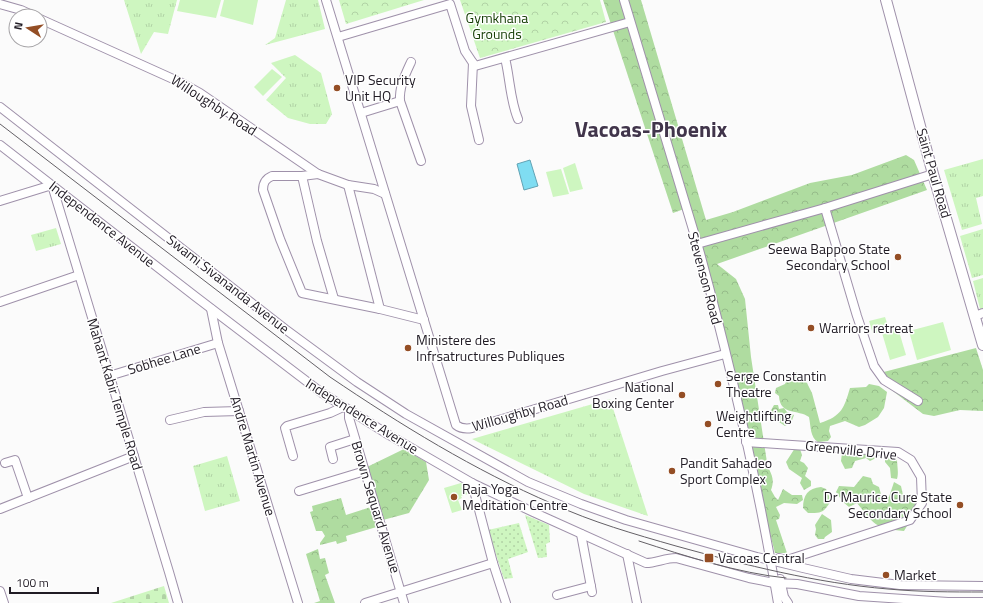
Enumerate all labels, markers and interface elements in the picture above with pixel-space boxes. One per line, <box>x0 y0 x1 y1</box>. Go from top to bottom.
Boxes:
park label: Gymkhana Grounds <box>466 7 528 44</box>
north arrow <box>8 8 48 48</box>
text: N <box>10 21 27 31</box>
street label: Willoughby Road <box>167 69 261 140</box>
place label: VIP Security Unit HQ <box>345 69 416 106</box>
marker: VIP Security Unit HQ <box>332 83 342 93</box>
district label: Vacoas-Phoenix <box>575 112 728 146</box>
street label: Saint Paul Road <box>912 126 957 220</box>
street label: Independence Avenue <box>45 176 160 272</box>
street label: Swami Sivananda Avenue <box>163 229 294 338</box>
street label: Stevenson Road <box>683 229 728 327</box>
place label: Seewa Bappoo State Secondary School <box>768 238 890 275</box>
marker: Seewa Bappoo State Secondary School <box>893 252 903 262</box>
street label: Mahant Kabir Temple Road <box>82 315 149 472</box>
place label: Warriors retreat <box>819 317 913 338</box>
marker: Warriors retreat <box>806 323 816 333</box>
place label: Ministere des Infrsatructures Publiques <box>416 329 565 366</box>
street label: Sobhee Lane <box>125 337 203 380</box>
marker: Ministere des Infrsatructures Publiques <box>403 343 413 353</box>
place label: Serge Constantin Theatre <box>726 365 827 402</box>
street label: Independence Avenue <box>302 372 423 459</box>
place label: National Boxing Center <box>592 376 674 413</box>
marker: Serge Constantin Theatre <box>713 379 723 389</box>
street label: Willoughby Road <box>469 389 570 436</box>
marker: National Boxing Center <box>677 390 687 400</box>
street label: Andre Martin Avenue <box>225 393 282 518</box>
place label: Weightlifting Centre <box>716 405 791 442</box>
marker: Weightlifting Centre <box>703 419 713 429</box>
street label: Greenville Drive <box>804 434 898 465</box>
street label: Brown Sequard Avenue <box>346 438 407 576</box>
place label: Pandit Sahadeo Sport Complex <box>680 452 772 489</box>
marker: Pandit Sahadeo Sport Complex <box>667 466 677 476</box>
place label: Raja Yoga Meditation Centre <box>462 478 568 515</box>
place label: Dr Maurice Cure State Secondary School <box>824 486 952 523</box>
marker: Raja Yoga Meditation Centre <box>449 492 459 502</box>
marker: Dr Maurice Cure State Secondary School <box>955 500 965 510</box>
place label: Vacoas Central <box>718 547 805 568</box>
marker: Vacoas Central <box>703 552 715 564</box>
place label: Market <box>894 564 936 585</box>
scale bar <box>10 569 98 595</box>
marker: Market <box>881 570 891 580</box>
text: 100 m <box>16 573 49 592</box>

